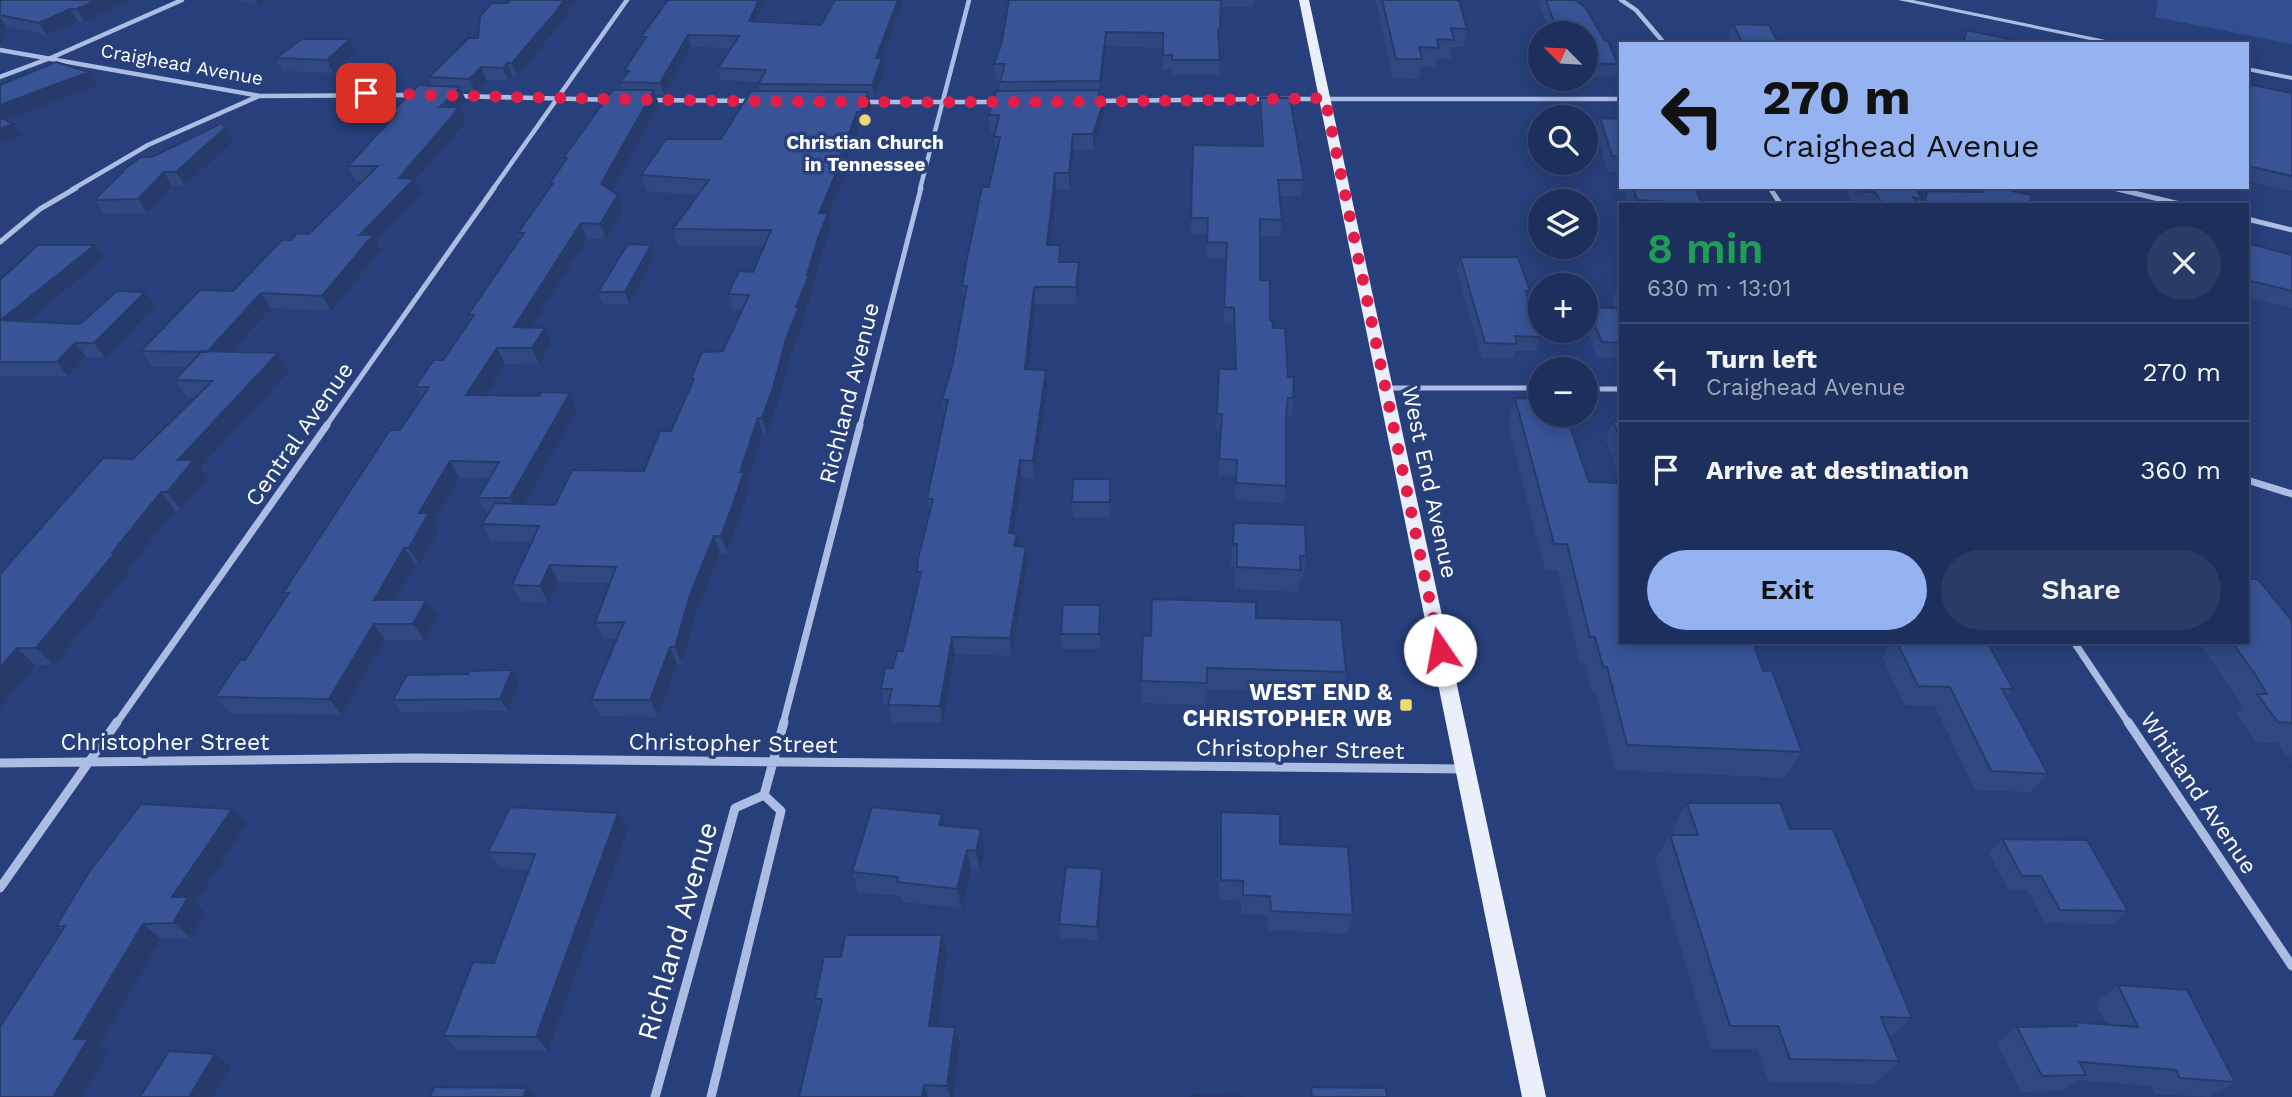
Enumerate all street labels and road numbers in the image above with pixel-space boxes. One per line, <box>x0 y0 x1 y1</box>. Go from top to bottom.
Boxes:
street label: Craighead Avenue <box>99 39 265 90</box>
street label: Richland Avenue <box>814 300 885 486</box>
street label: Central Avenue <box>240 357 359 511</box>
street label: West End Avenue <box>1396 384 1463 581</box>
street label: Whitland Avenue <box>2135 707 2263 879</box>
street label: Christopher Street <box>628 728 838 759</box>
street label: Christopher Street <box>61 729 270 756</box>
street label: Christopher Street <box>1195 734 1405 765</box>
street label: Richland Avenue <box>631 818 724 1044</box>

